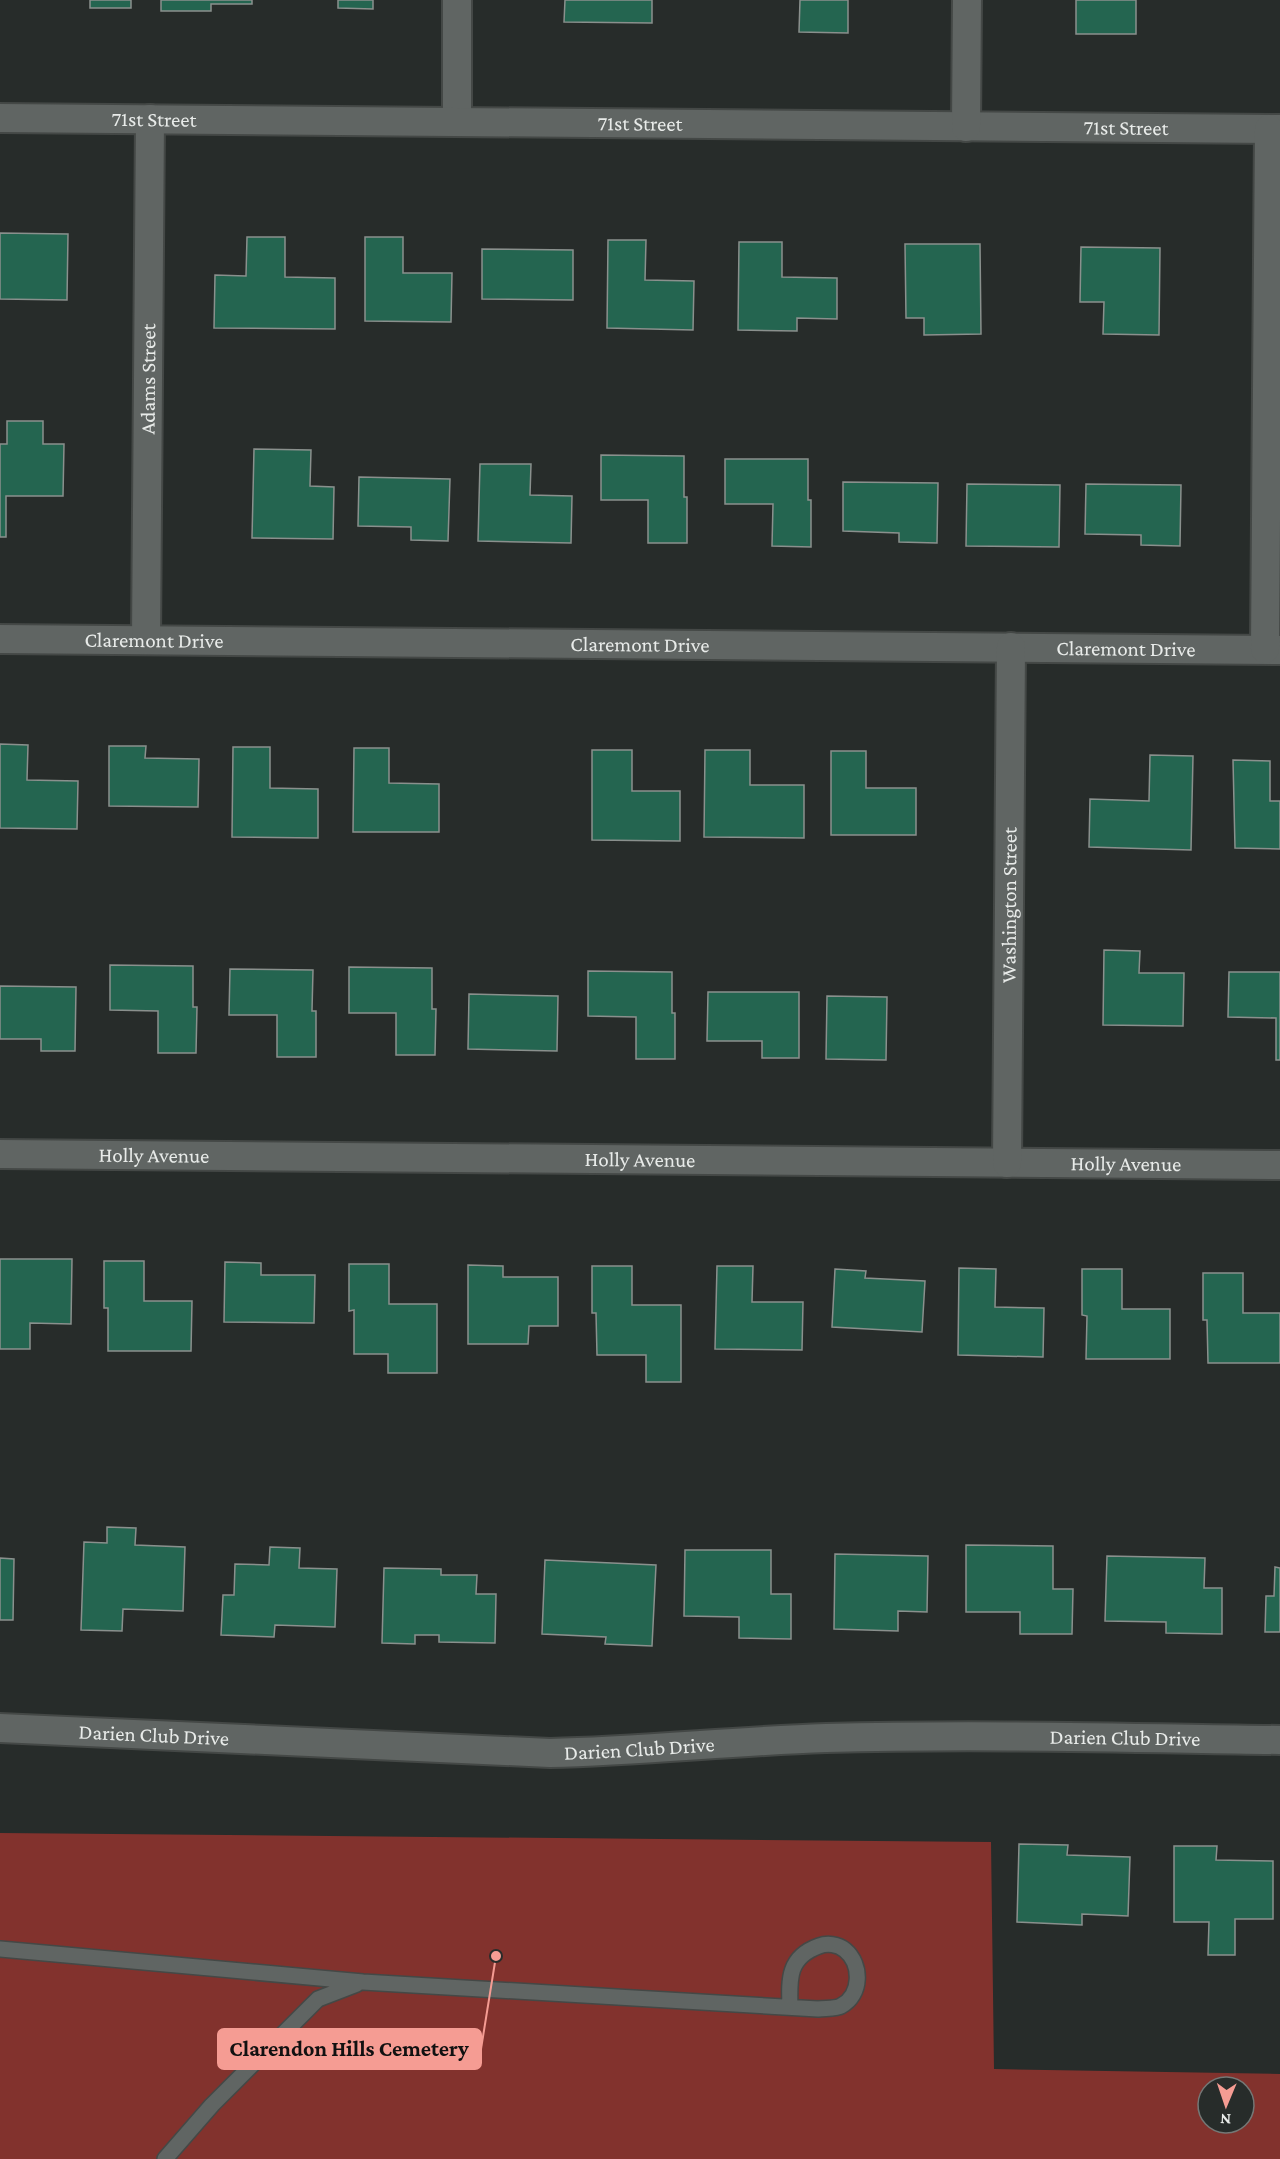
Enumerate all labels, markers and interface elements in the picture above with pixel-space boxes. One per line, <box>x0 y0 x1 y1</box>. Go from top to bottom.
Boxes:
street label: 71st Street <box>111 107 198 132</box>
street label: 71st Street <box>597 111 684 136</box>
street label: 71st Street <box>1083 115 1170 140</box>
street label: Adams Street <box>136 322 160 435</box>
street label: Claremont Drive <box>84 628 224 653</box>
street label: Claremont Drive <box>570 632 710 657</box>
street label: Claremont Drive <box>1056 636 1196 661</box>
street label: Washington Street <box>996 826 1022 983</box>
street label: Holly Avenue <box>99 1143 209 1168</box>
street label: Holly Avenue <box>584 1147 695 1172</box>
street label: Holly Avenue <box>1070 1151 1181 1176</box>
street label: Darien Club Drive <box>78 1720 230 1750</box>
street label: Darien Club Drive <box>1050 1725 1201 1751</box>
street label: Darien Club Drive <box>564 1732 715 1765</box>
callout: Clarendon Hills Cemetery <box>218 2029 481 2069</box>
text: Clarendon Hills Cemetery <box>229 2036 469 2061</box>
north arrow <box>1196 2075 1256 2135</box>
text: N <box>1220 2111 1231 2128</box>

